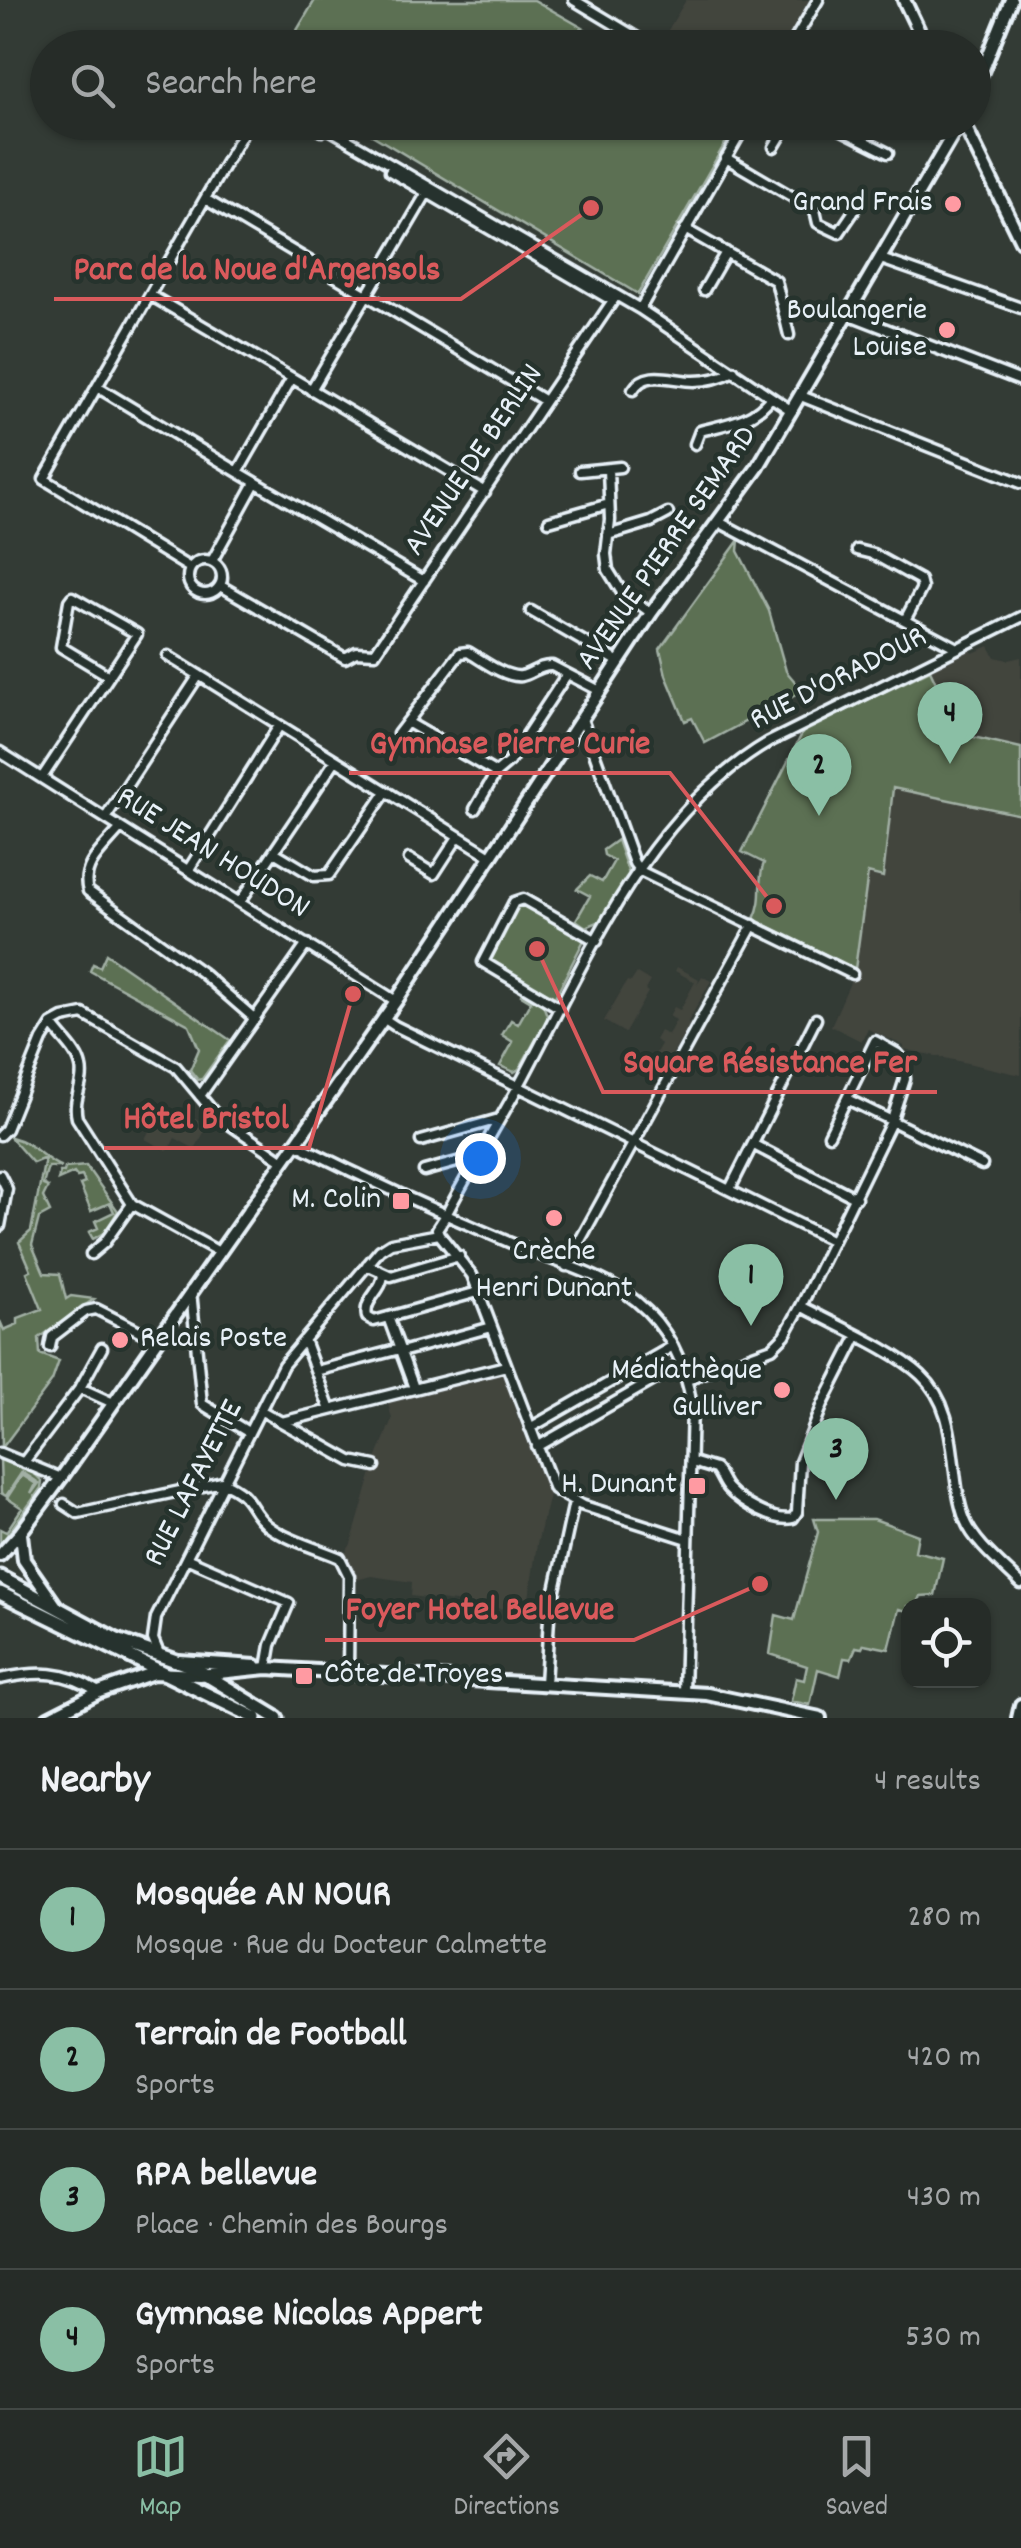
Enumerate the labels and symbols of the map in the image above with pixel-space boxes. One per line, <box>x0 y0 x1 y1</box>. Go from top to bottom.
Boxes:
place label: Grand Frais <box>792 181 933 227</box>
marker: Grand Frais <box>942 193 964 215</box>
callout: Parc de la Noue d'Argensols <box>54 234 461 299</box>
text: Parc de la Noue d'Argensols <box>73 247 441 297</box>
place label: Boulangerie Louise <box>786 289 927 372</box>
marker: Boulangerie Louise <box>936 319 958 341</box>
street label: AVENUE DE BERLIN <box>394 356 556 566</box>
street label: AVENUE PIERRE SEMARD <box>566 417 770 681</box>
street label: RUE D'ORADOUR <box>743 616 935 744</box>
pin: 4 <box>918 682 982 764</box>
callout: Gymnase Pierre Curie <box>349 708 670 773</box>
text: Gymnase Pierre Curie <box>370 721 650 771</box>
pin: 2 <box>786 734 852 816</box>
street label: RUE JEAN HOUDON <box>106 776 318 932</box>
callout: Square Résistance Fer <box>603 1027 937 1092</box>
text: Square Résistance Fer <box>623 1040 918 1090</box>
callout: Hôtel Bristol <box>104 1083 309 1148</box>
text: Hôtel Bristol <box>123 1096 290 1146</box>
your location <box>455 1133 506 1184</box>
place label: M. Colin <box>291 1178 381 1224</box>
marker: M. Colin <box>390 1190 412 1212</box>
marker: Crèche Henri Dunant <box>543 1207 565 1229</box>
place label: Crèche Henri Dunant <box>476 1230 633 1313</box>
pin: 1 <box>718 1244 784 1326</box>
place label: Relais Poste <box>140 1317 287 1363</box>
marker: Relais Poste <box>109 1329 131 1351</box>
place label: Médiathèque Gulliver <box>611 1349 762 1432</box>
marker: Médiathèque Gulliver <box>771 1379 793 1401</box>
street label: RUE LAFAYETTE <box>133 1392 257 1575</box>
pin: 3 <box>804 1418 868 1500</box>
place label: H. Dunant <box>561 1463 677 1509</box>
marker: H. Dunant <box>686 1475 708 1497</box>
callout: Foyer Hotel Bellevue <box>325 1575 634 1640</box>
text: Foyer Hotel Bellevue <box>345 1587 615 1637</box>
place label: Côte de Troyes <box>324 1653 503 1699</box>
marker: Côte de Troyes <box>293 1665 315 1687</box>

